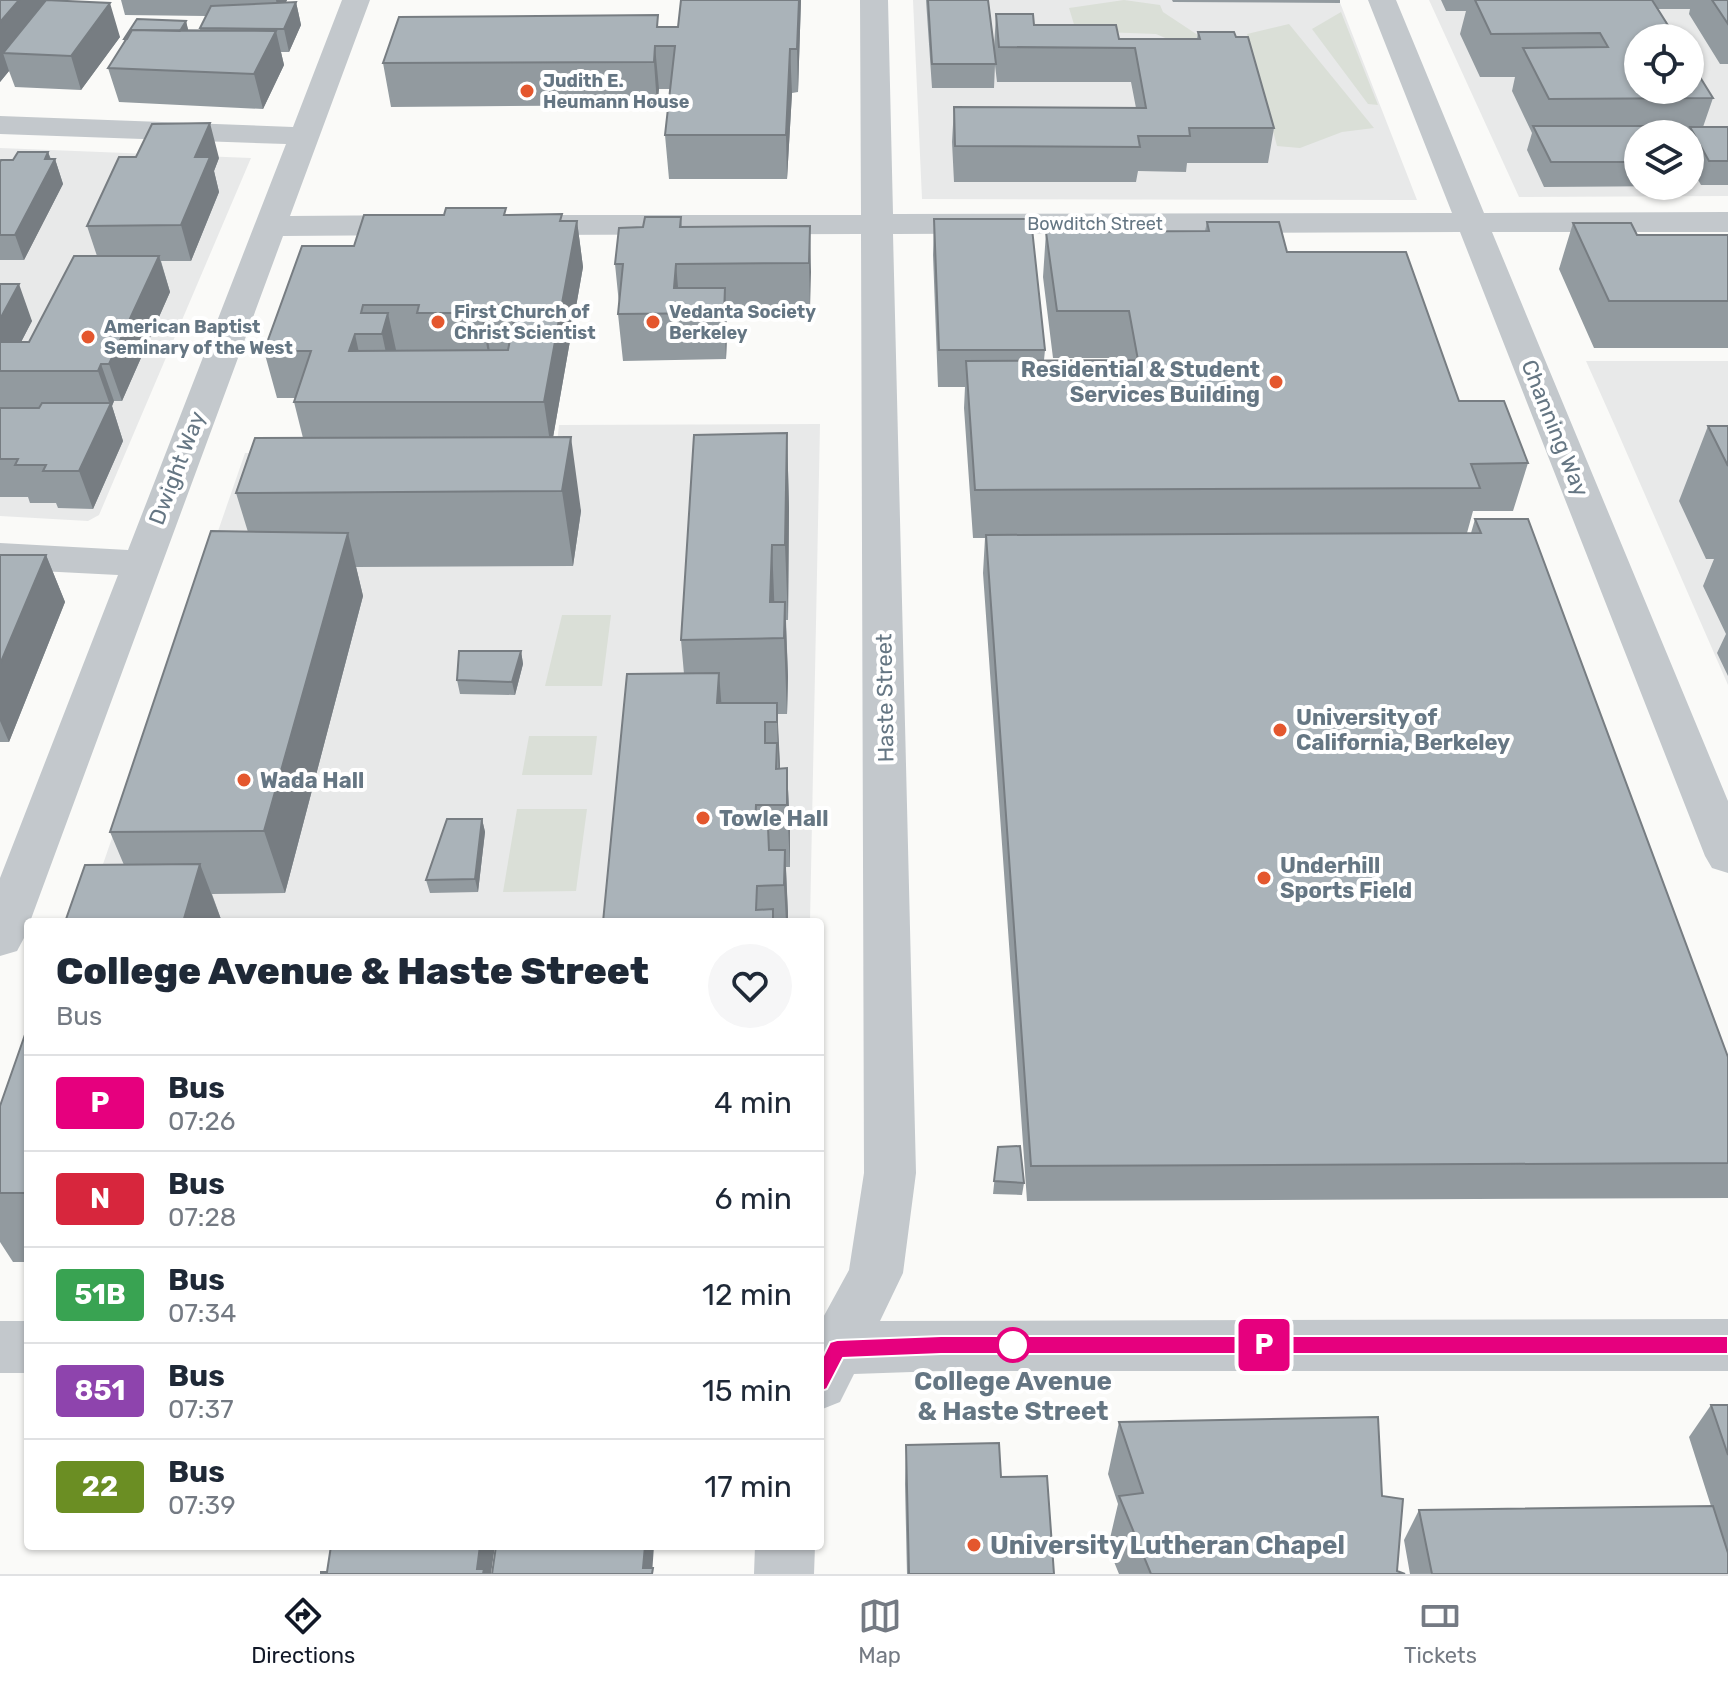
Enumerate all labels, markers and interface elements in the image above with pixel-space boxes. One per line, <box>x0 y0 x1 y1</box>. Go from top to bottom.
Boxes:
map controls <box>1624 24 1704 200</box>
button: locate <box>1624 24 1704 104</box>
place label: Judith E. Heumann House <box>543 70 690 113</box>
marker: Judith E. Heumann House <box>518 82 536 100</box>
button: layers <box>1624 120 1704 200</box>
street label: Bowditch Street <box>1027 213 1163 235</box>
place label: First Church of Christ Scientist <box>454 301 596 344</box>
place label: Vedanta Society Berkeley <box>669 301 816 344</box>
marker: First Church of Christ Scientist <box>429 313 447 331</box>
marker: Vedanta Society Berkeley <box>644 313 662 331</box>
place label: American Baptist Seminary of the West <box>104 316 293 359</box>
marker: American Baptist Seminary of the West <box>79 328 97 346</box>
place label: Residential & Student Services Building <box>1021 356 1260 408</box>
street label: Channing Way <box>1515 356 1595 500</box>
marker: Residential & Student Services Building <box>1267 373 1285 391</box>
street label: Dwight Way <box>143 407 211 529</box>
street label: Haste Street <box>870 633 900 763</box>
place label: University of California, Berkeley <box>1296 704 1510 756</box>
marker: University of California, Berkeley <box>1271 721 1289 739</box>
place label: Wada Hall <box>260 767 364 794</box>
marker: Wada Hall <box>235 771 253 789</box>
place label: Towle Hall <box>719 805 828 832</box>
marker: Towle Hall <box>694 809 712 827</box>
place label: Underhill Sports Field <box>1280 852 1412 904</box>
marker: Underhill Sports Field <box>1255 869 1273 887</box>
button: heart <box>708 944 792 1028</box>
text: College Avenue & Haste Street <box>56 948 649 994</box>
text: Bus <box>56 1001 102 1032</box>
text: Bus <box>168 1070 225 1106</box>
text: 4 min <box>714 1085 792 1121</box>
text: P <box>91 1086 109 1119</box>
text: 07:26 <box>168 1106 235 1137</box>
text: Bus <box>168 1166 225 1202</box>
text: 6 min <box>714 1181 792 1217</box>
text: N <box>90 1182 110 1215</box>
text: 07:28 <box>168 1202 236 1233</box>
text: Bus <box>168 1262 225 1298</box>
text: 12 min <box>702 1277 792 1313</box>
text: 51B <box>74 1278 126 1311</box>
text: 07:34 <box>168 1298 236 1329</box>
line badge: P <box>1238 1319 1290 1371</box>
marker: College Avenue & Haste Street <box>996 1328 1030 1362</box>
text: P <box>1255 1328 1273 1361</box>
text: Bus <box>168 1358 225 1394</box>
place label: College Avenue & Haste Street <box>914 1366 1112 1427</box>
text: 15 min <box>702 1373 792 1409</box>
text: 851 <box>75 1374 125 1407</box>
text: 07:37 <box>168 1394 233 1425</box>
text: Bus <box>168 1454 225 1490</box>
text: 17 min <box>704 1469 792 1505</box>
text: 22 <box>82 1470 118 1503</box>
text: 07:39 <box>168 1490 236 1521</box>
place label: University Lutheran Chapel <box>990 1530 1345 1561</box>
marker: University Lutheran Chapel <box>965 1536 983 1554</box>
tab: Directions <box>251 1594 355 1669</box>
tab: Map <box>858 1594 902 1669</box>
tab: Tickets <box>1404 1594 1477 1669</box>

